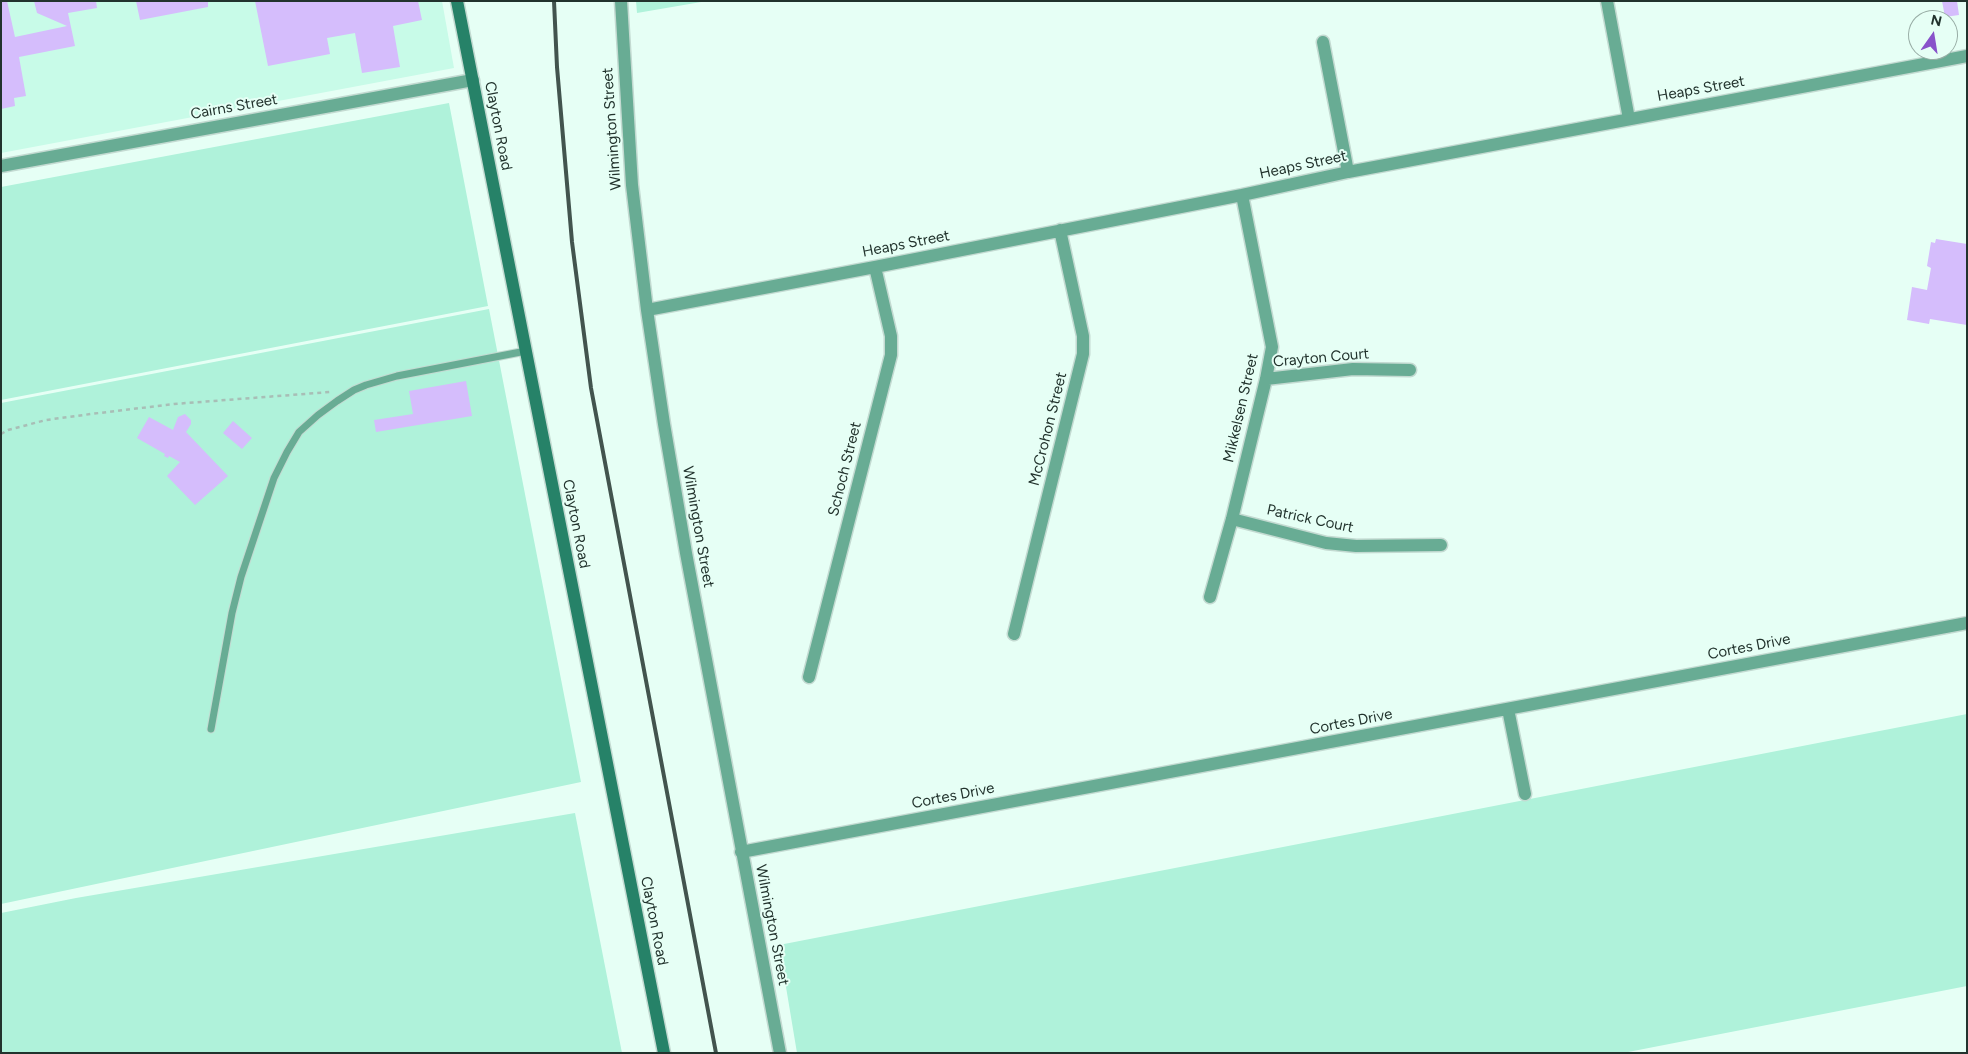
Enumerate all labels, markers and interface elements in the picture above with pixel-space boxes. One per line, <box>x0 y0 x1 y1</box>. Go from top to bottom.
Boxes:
north arrow <box>1908 10 1958 60</box>
text: N <box>1929 11 1943 30</box>
street label: Wilmington Street <box>599 67 625 191</box>
street label: Heaps Street <box>1656 72 1746 106</box>
street label: Clayton Road <box>481 80 515 172</box>
street label: Cairns Street <box>189 90 279 124</box>
street label: Heaps Street <box>1258 147 1348 183</box>
street label: Heaps Street <box>861 227 951 261</box>
street label: Crayton Court <box>1272 345 1370 371</box>
street label: Mikkelsen Street <box>1220 352 1262 464</box>
street label: McCrohon Street <box>1025 370 1071 488</box>
street label: Schoch Street <box>825 420 865 518</box>
street label: Wilmington Street <box>678 465 718 589</box>
street label: Clayton Road <box>559 478 593 570</box>
street label: Patrick Court <box>1265 501 1355 537</box>
street label: Cortes Drive <box>1706 630 1792 664</box>
street label: Cortes Drive <box>1308 705 1394 739</box>
street label: Cortes Drive <box>910 779 996 813</box>
street label: Wilmington Street <box>751 863 793 987</box>
street label: Clayton Road <box>637 875 671 967</box>

